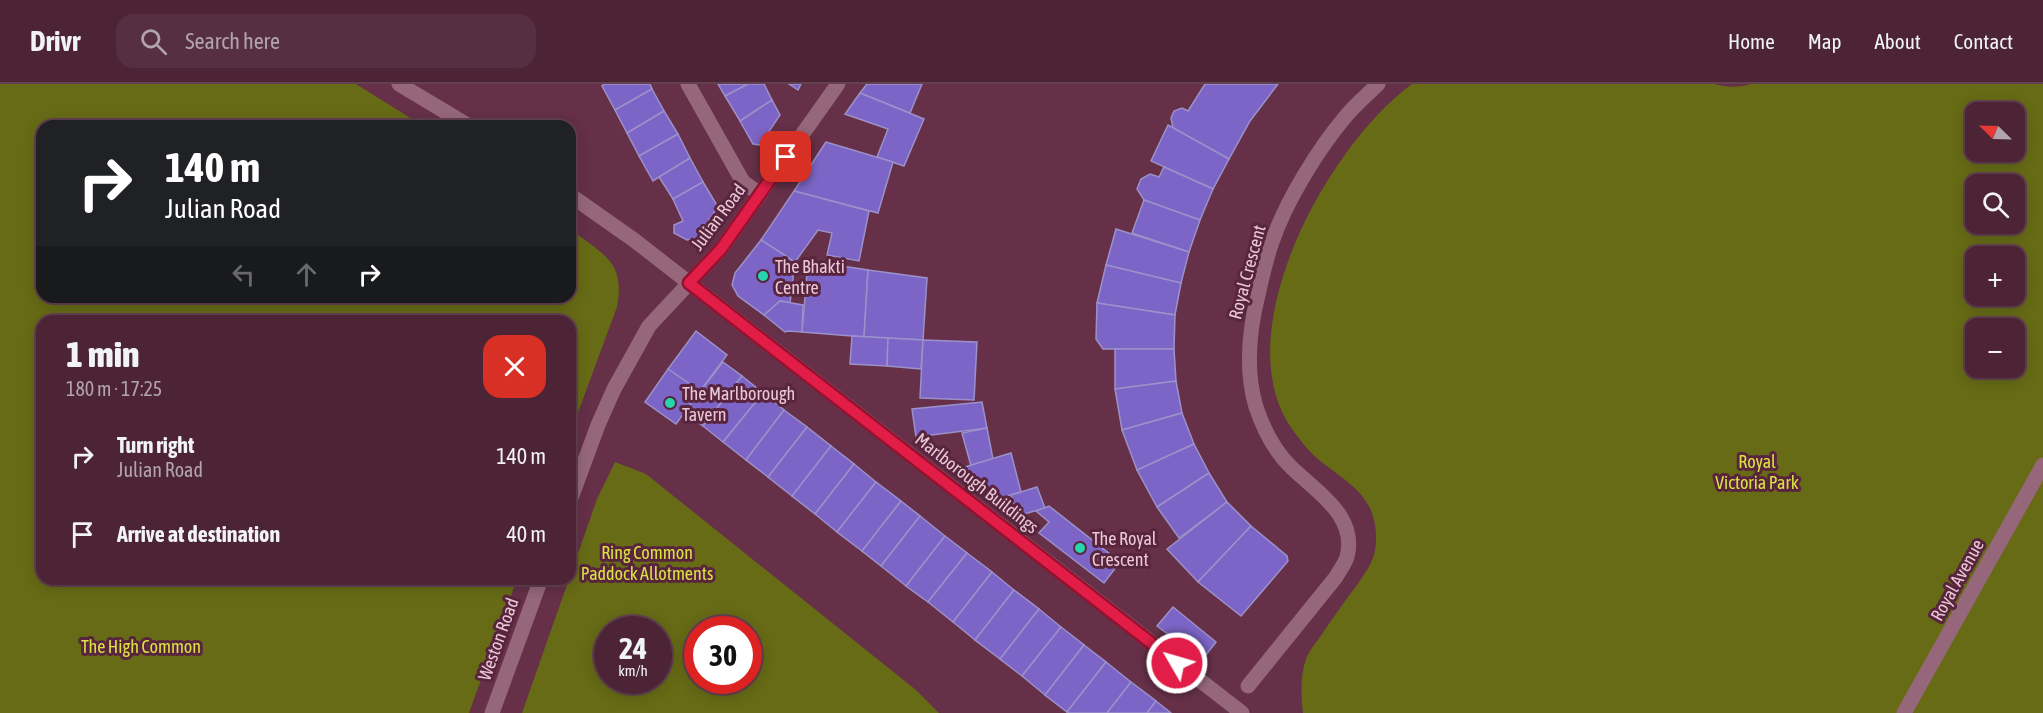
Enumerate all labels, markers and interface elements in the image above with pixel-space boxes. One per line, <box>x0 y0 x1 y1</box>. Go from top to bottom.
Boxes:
search box <box>116 14 536 68</box>
text: Drivr <box>30 25 80 57</box>
icon: search <box>137 25 170 58</box>
text: Search here <box>185 28 280 54</box>
text: Home <box>1728 29 1775 53</box>
text: Map <box>1808 29 1842 53</box>
text: About <box>1875 29 1921 53</box>
text: Contact <box>1954 29 2013 53</box>
north arrow <box>1965 102 2025 162</box>
map controls <box>1965 102 2025 378</box>
pin <box>760 131 811 182</box>
icon: arrive <box>769 140 802 173</box>
text: 140 m <box>165 143 260 191</box>
icon: right <box>66 144 144 222</box>
button: search <box>1965 174 2025 234</box>
street label: Julian Road <box>686 180 750 254</box>
text: Julian Road <box>165 193 281 224</box>
street label: Royal Crescent <box>1224 223 1270 321</box>
button: + <box>1965 246 2025 306</box>
place label: The Bhakti Centre <box>775 256 845 298</box>
icon: left <box>227 258 260 291</box>
icon: ahead <box>290 258 323 291</box>
icon: right <box>353 258 386 291</box>
marker: The Bhakti Centre <box>756 269 770 283</box>
button: − <box>1965 318 2025 378</box>
text: 1 min <box>66 333 140 375</box>
button: close <box>483 335 546 398</box>
text: 180 m · 17:25 <box>66 377 162 400</box>
place label: The Marlborough Tavern <box>682 383 795 425</box>
marker: The Marlborough Tavern <box>663 396 677 410</box>
street label: Marlborough Buildings <box>911 428 1043 538</box>
text: Turn right <box>117 432 194 458</box>
icon: right <box>66 440 99 473</box>
text: 140 m <box>496 443 546 469</box>
park label: Royal Victoria Park <box>1715 451 1799 493</box>
text: Julian Road <box>117 458 203 481</box>
icon: arrive <box>66 518 99 551</box>
text: Arrive at destination <box>117 521 280 547</box>
text: 40 m <box>506 521 546 547</box>
place label: The Royal Crescent <box>1092 528 1157 570</box>
street label: Royal Avenue <box>1926 536 1988 624</box>
marker: The Royal Crescent <box>1073 541 1087 555</box>
park label: Ring Common Paddock Allotments <box>581 542 713 584</box>
street label: Weston Road <box>473 595 523 683</box>
speed limit sign: 30 <box>684 616 762 694</box>
text: 24 <box>619 631 647 665</box>
position arrow <box>1145 631 1209 695</box>
park label: The High Common <box>81 636 201 657</box>
text: km/h <box>618 662 648 679</box>

